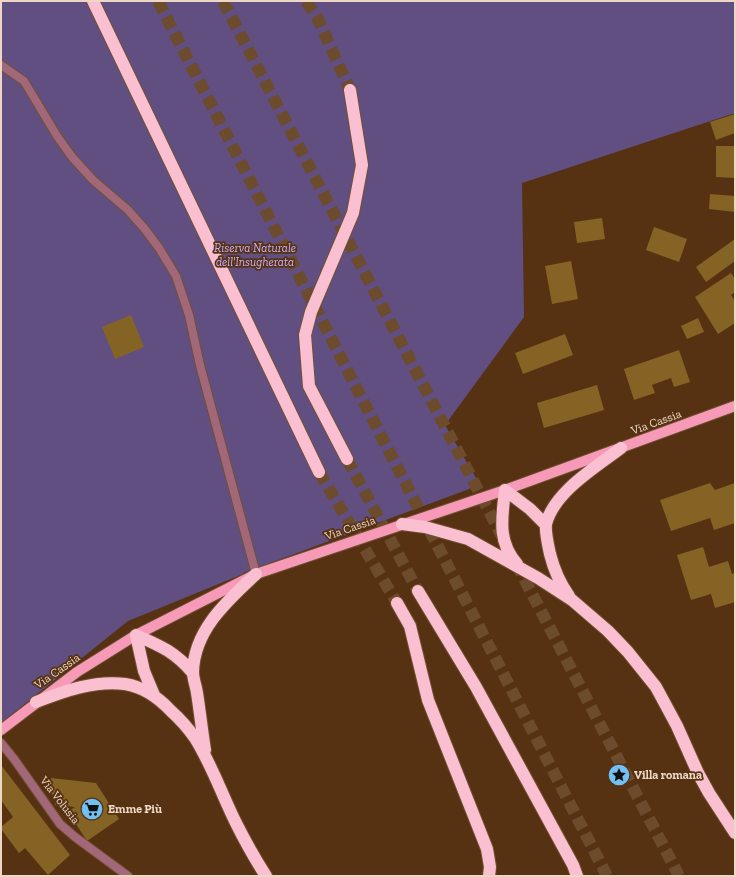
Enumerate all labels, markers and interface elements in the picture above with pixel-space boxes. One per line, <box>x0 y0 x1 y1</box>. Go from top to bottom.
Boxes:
park label: Riserva Naturale dell'Insugherata <box>214 241 296 269</box>
street label: Via Cassia <box>628 406 683 438</box>
street label: Via Cassia <box>322 513 377 544</box>
street label: Via Cassia <box>31 650 83 692</box>
place icon: Villa romana <box>606 762 632 788</box>
place label: Villa romana <box>634 768 702 782</box>
street label: Via Volusia <box>36 773 83 827</box>
supermarket icon: Emme Più <box>79 796 105 822</box>
place label: Emme Più <box>108 802 162 816</box>

